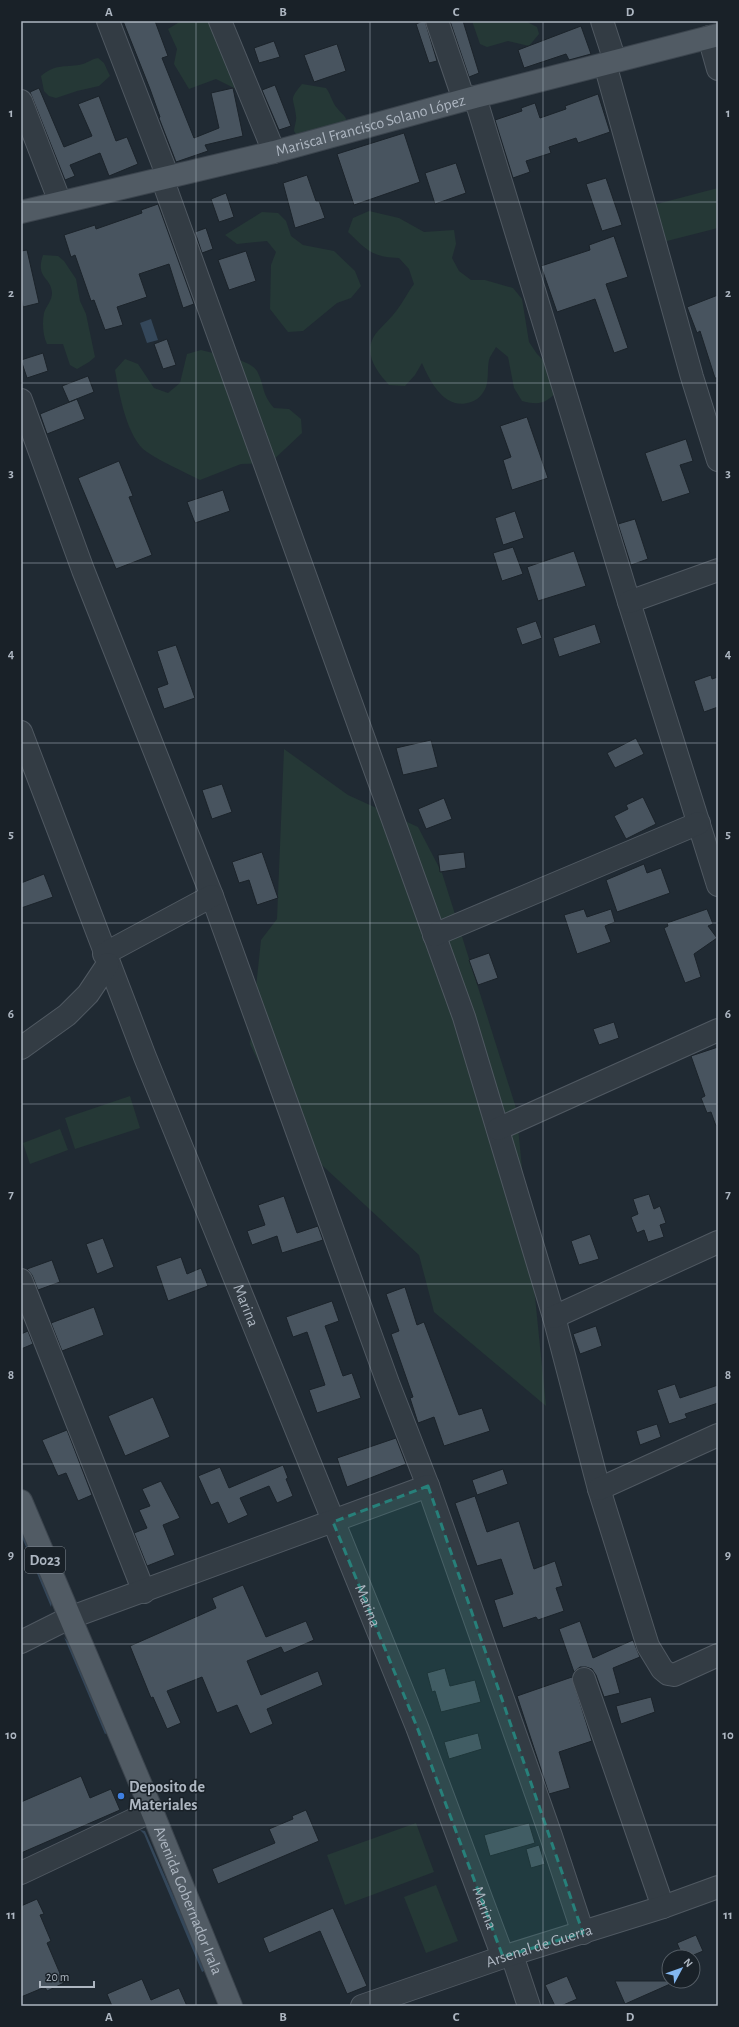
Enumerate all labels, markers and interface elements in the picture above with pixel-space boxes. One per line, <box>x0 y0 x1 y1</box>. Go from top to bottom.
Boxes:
text: A <box>105 6 113 19</box>
text: B <box>279 6 287 19</box>
text: C <box>453 6 460 19</box>
text: D <box>626 6 635 19</box>
street label: Mariscal Francisco Solano López <box>274 92 467 159</box>
text: 1 <box>9 107 13 120</box>
text: 1 <box>726 107 730 120</box>
text: 2 <box>8 287 14 300</box>
text: 2 <box>725 287 731 300</box>
text: 3 <box>8 467 14 480</box>
text: 3 <box>725 467 731 480</box>
text: 4 <box>8 648 15 661</box>
text: 4 <box>725 648 732 661</box>
text: 5 <box>8 828 14 841</box>
text: 5 <box>725 828 731 841</box>
text: 6 <box>8 1008 14 1021</box>
text: 6 <box>725 1008 731 1021</box>
text: 7 <box>8 1188 14 1201</box>
text: 7 <box>725 1188 731 1201</box>
street label: Marina <box>230 1282 262 1329</box>
text: 8 <box>8 1369 14 1382</box>
text: 8 <box>725 1369 731 1382</box>
road number: D023 <box>25 1547 65 1573</box>
text: 9 <box>8 1549 14 1562</box>
text: 9 <box>725 1549 731 1562</box>
street label: Marina <box>352 1582 384 1629</box>
text: 10 <box>5 1729 17 1742</box>
text: 10 <box>722 1729 734 1742</box>
place label: Deposito de Materiales <box>129 1779 206 1813</box>
marker: Deposito de Materiales <box>116 1791 126 1801</box>
street label: Avenida Gobernador Irala <box>151 1824 225 1977</box>
street label: Marina <box>469 1884 500 1931</box>
text: 11 <box>6 1909 16 1922</box>
text: 11 <box>723 1909 733 1922</box>
street label: Arsenal de Guerra <box>484 1922 594 1970</box>
north arrow <box>661 1949 701 1989</box>
text: N <box>682 1956 695 1969</box>
scale bar <box>40 1963 94 1989</box>
text: 20 m <box>46 1971 69 1983</box>
text: A <box>105 2011 113 2024</box>
text: B <box>279 2011 287 2024</box>
text: C <box>453 2011 460 2024</box>
text: D <box>626 2011 635 2024</box>

